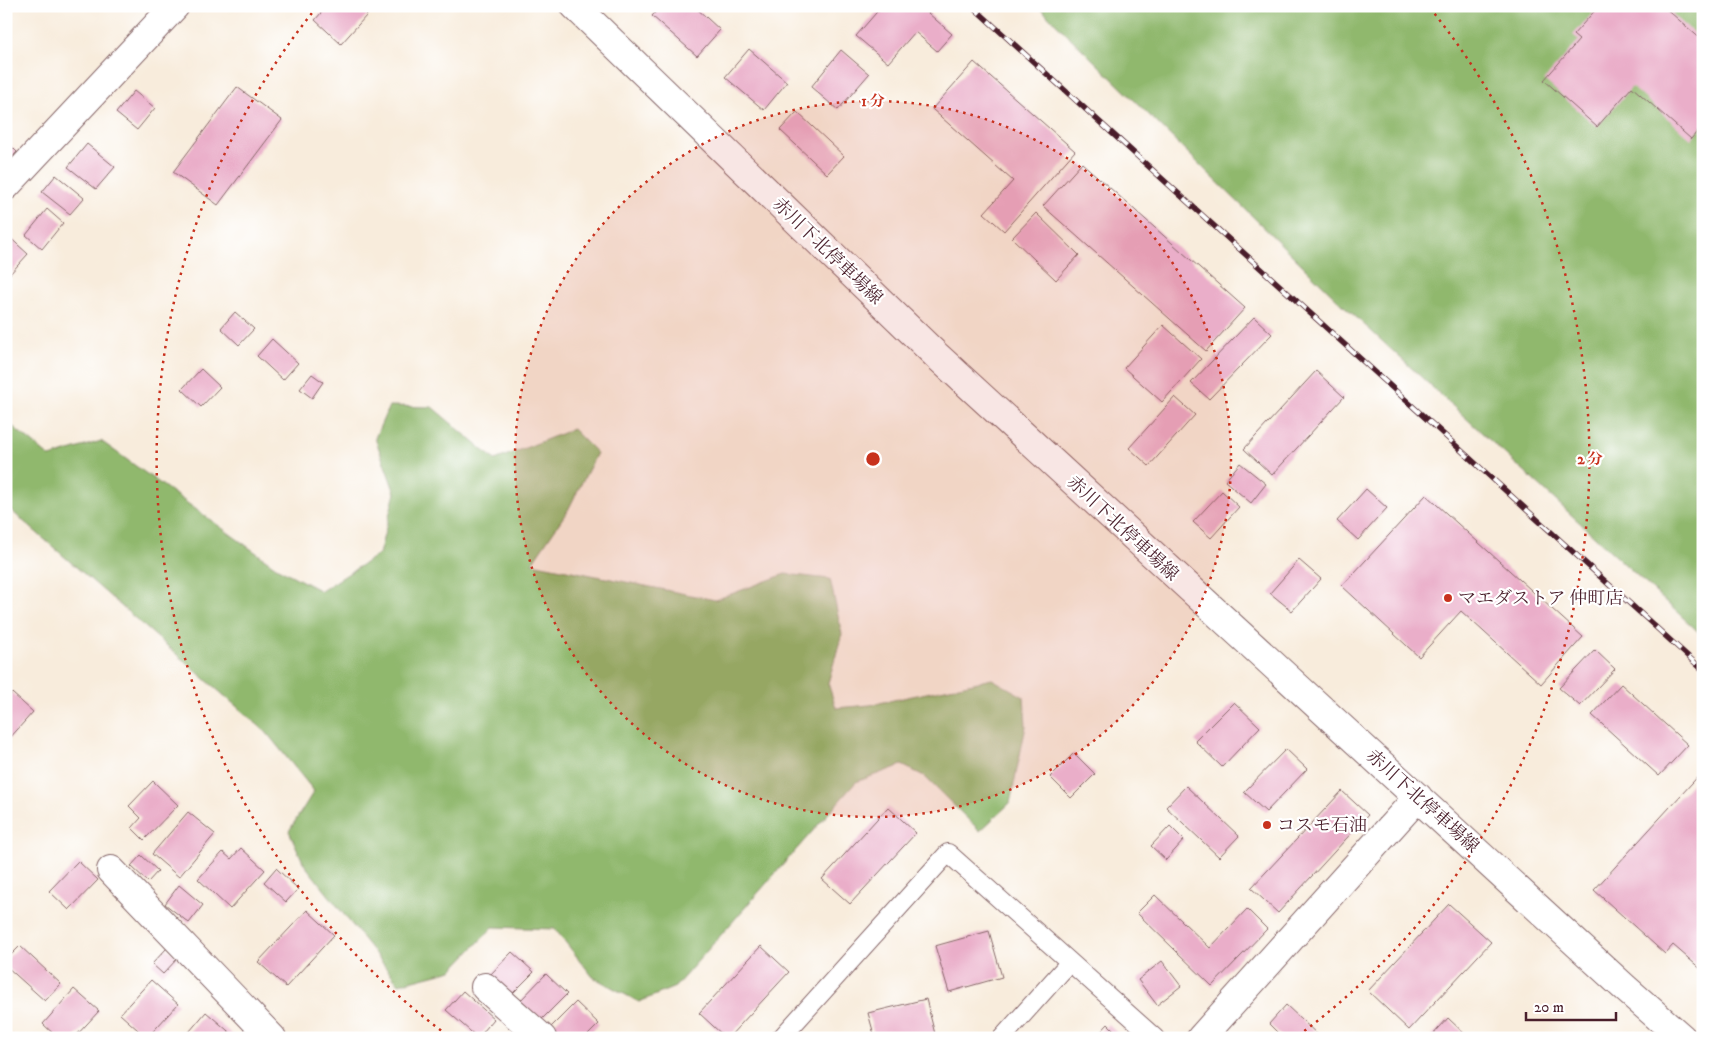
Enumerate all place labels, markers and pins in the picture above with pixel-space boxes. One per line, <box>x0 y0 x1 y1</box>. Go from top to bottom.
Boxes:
centre of rings <box>864 450 882 468</box>
place label: マエダストア 仲町店 <box>1458 588 1623 610</box>
marker: マエダストア 仲町店 <box>1442 592 1454 604</box>
place label: コスモ石油 <box>1277 815 1367 837</box>
marker: コスモ石油 <box>1261 819 1273 831</box>

